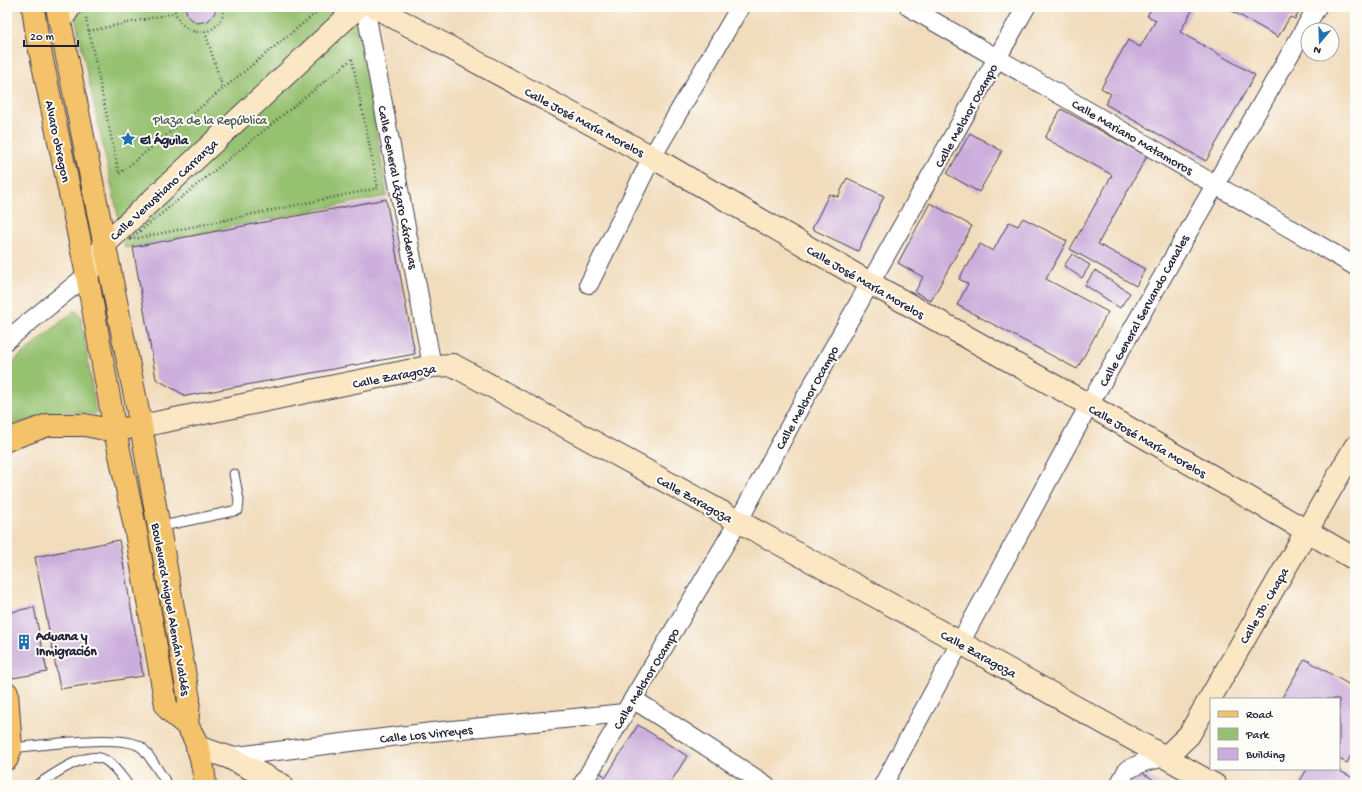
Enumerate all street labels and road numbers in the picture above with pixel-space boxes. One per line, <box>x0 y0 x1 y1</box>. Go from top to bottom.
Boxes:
street label: Calle Melchor Ocampo <box>932 62 1002 171</box>
street label: Calle José María Morelos <box>521 85 647 162</box>
street label: Calle Mariano Matamoros <box>1068 97 1196 180</box>
street label: Alvaro obregon <box>41 99 73 185</box>
street label: Calle General Lázaro Cárdenas <box>373 105 420 272</box>
street label: Calle Venustiano Carranza <box>108 136 222 245</box>
street label: Calle General Servando Canales <box>1097 232 1194 390</box>
street label: Calle José María Morelos <box>803 243 927 324</box>
street label: Calle Melchor Ocampo <box>773 344 843 453</box>
street label: Calle Zaragoza <box>352 362 438 393</box>
street label: Calle José María Morelos <box>1085 402 1209 483</box>
street label: Calle Zaragoza <box>653 473 735 528</box>
street label: Boulevard Miguel Alemán Valdés <box>147 521 192 698</box>
street label: Calle Jb. Chapa <box>1237 565 1293 647</box>
street label: Calle Melchor Ocampo <box>611 625 684 733</box>
street label: Calle Zaragoza <box>937 628 1019 683</box>
street label: Calle Los Virreyes <box>379 723 474 748</box>

